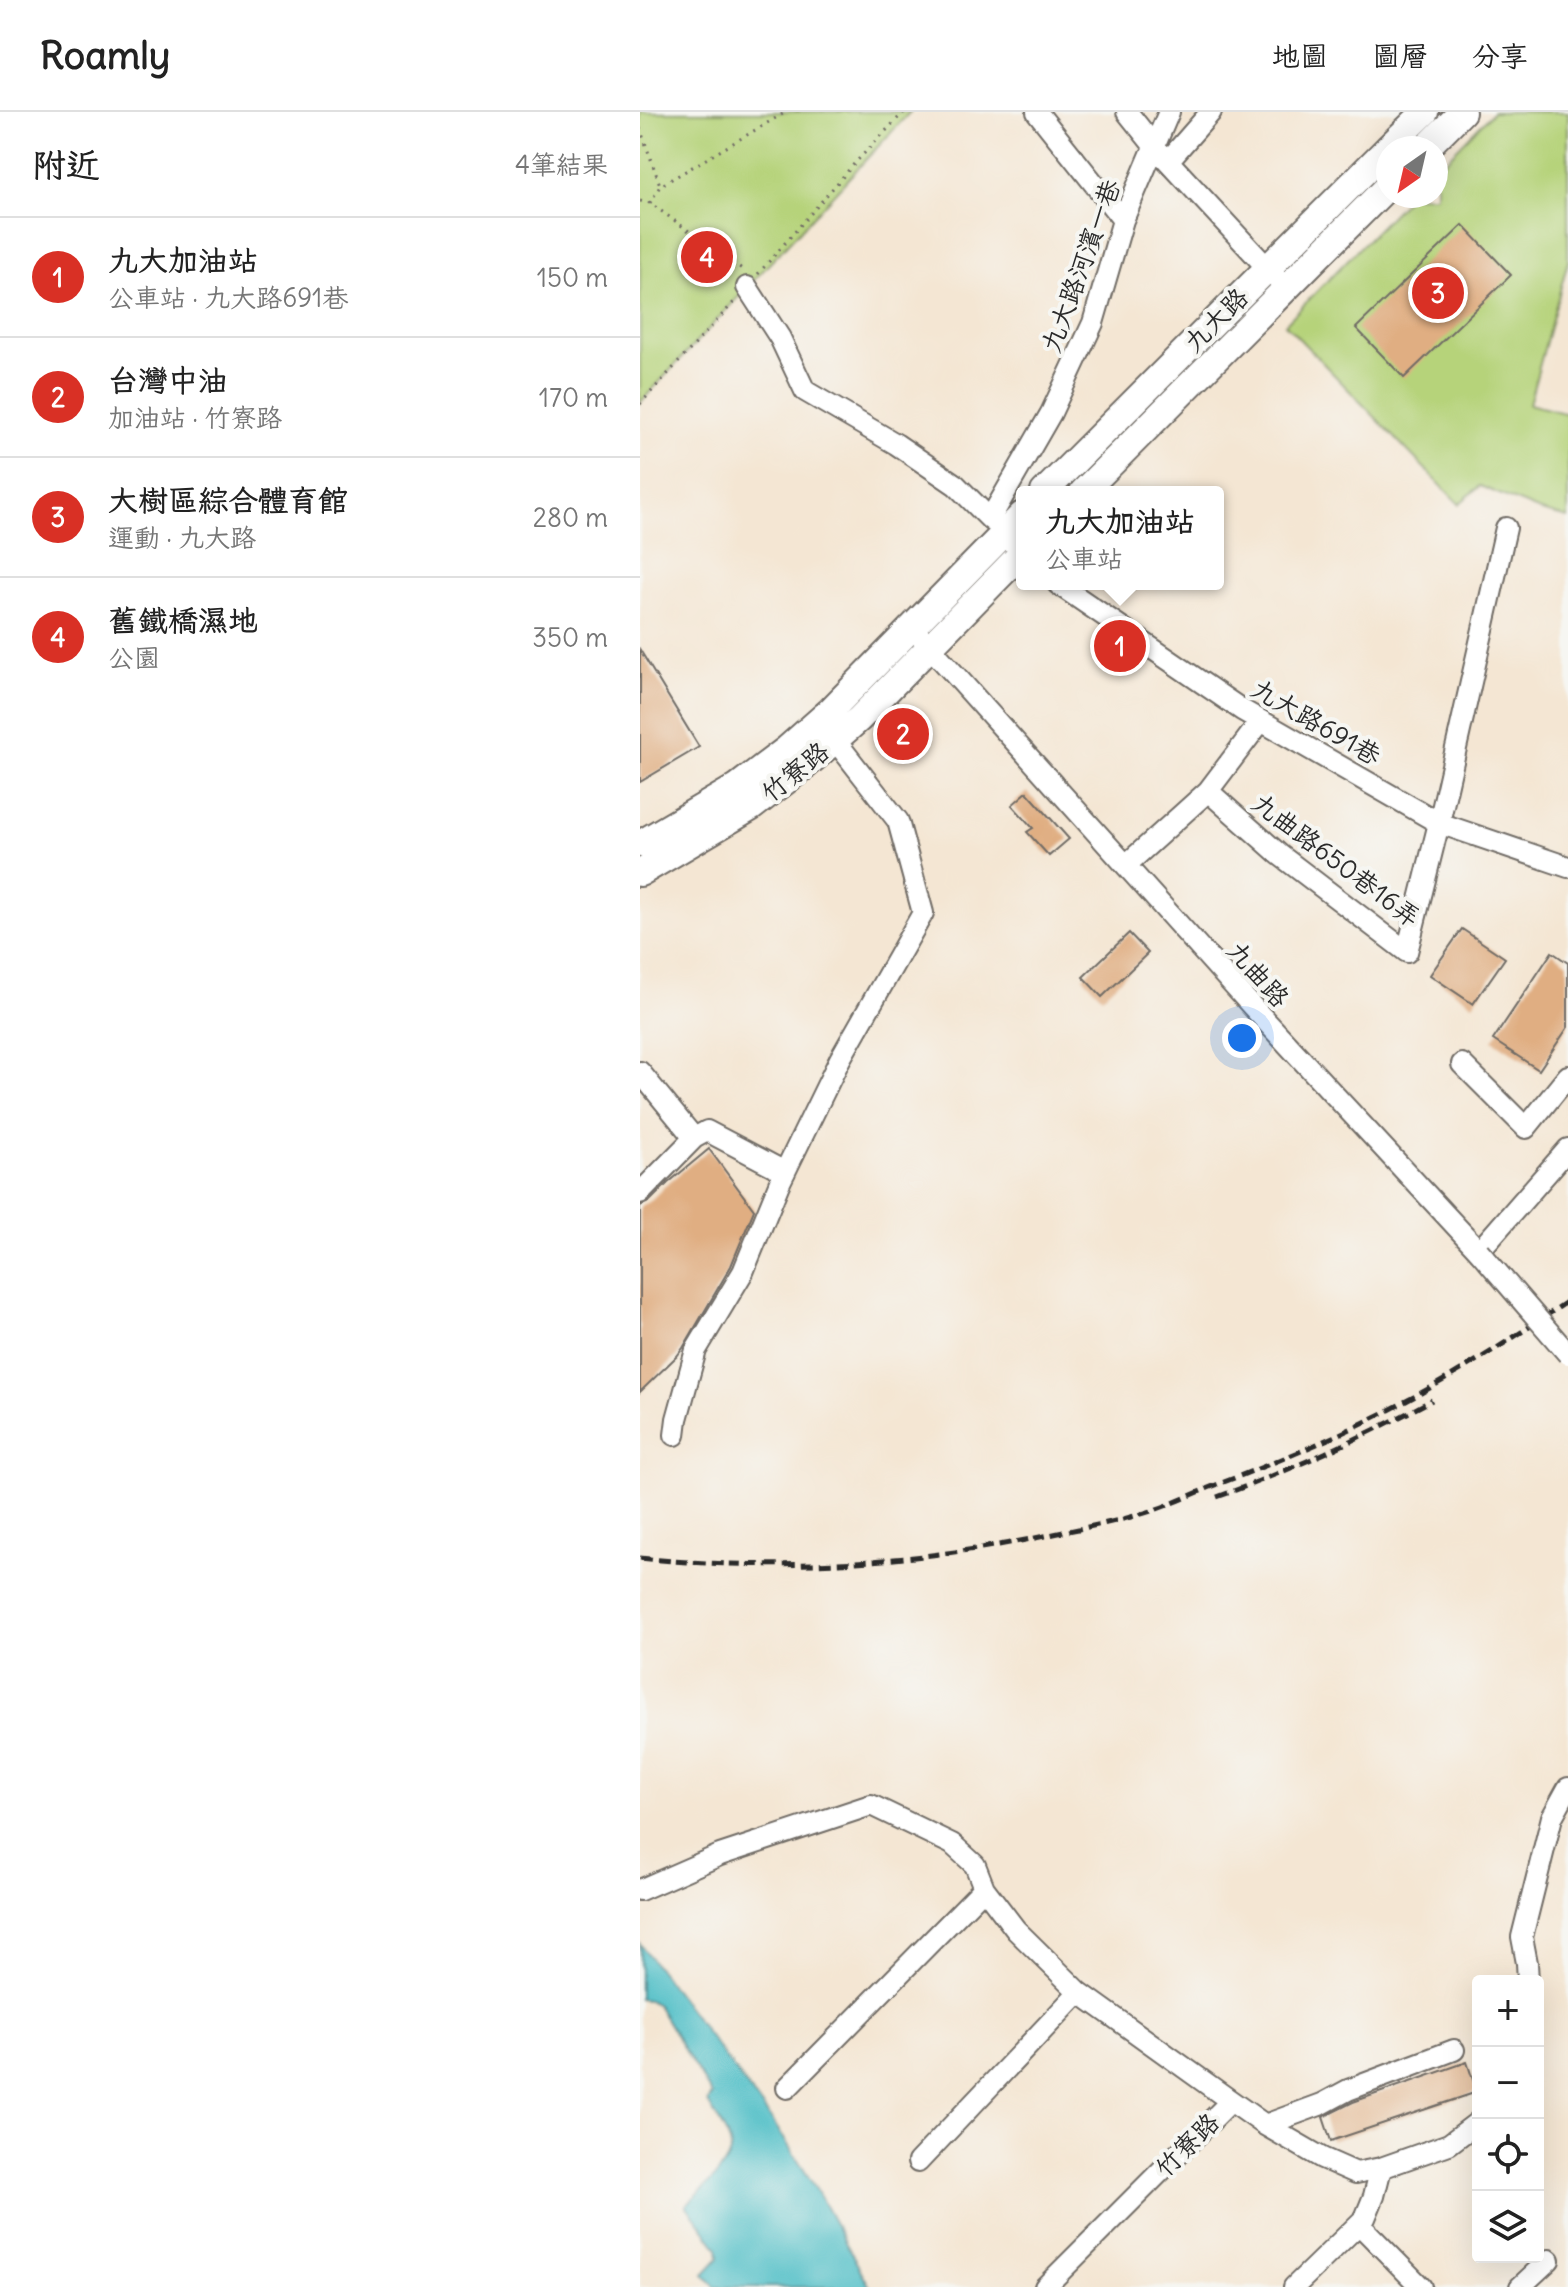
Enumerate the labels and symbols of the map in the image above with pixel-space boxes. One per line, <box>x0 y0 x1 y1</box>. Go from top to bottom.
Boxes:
north arrow <box>1376 136 1448 208</box>
street label: 九大路河濱一巷 <box>1034 175 1127 357</box>
pin: 4 <box>681 227 733 287</box>
pin: 3 <box>1412 263 1464 323</box>
street label: 九大路 <box>1176 280 1255 359</box>
pin: 1 <box>1094 616 1146 676</box>
street label: 九大路691巷 <box>1246 671 1387 772</box>
pin: 2 <box>877 704 929 764</box>
street label: 竹寮路 <box>754 734 835 809</box>
street label: 九曲路650巷16弄 <box>1246 786 1427 934</box>
street label: 九曲路 <box>1220 934 1297 1014</box>
your location <box>1222 1018 1262 1058</box>
street label: 竹寮路 <box>1147 2105 1226 2184</box>

